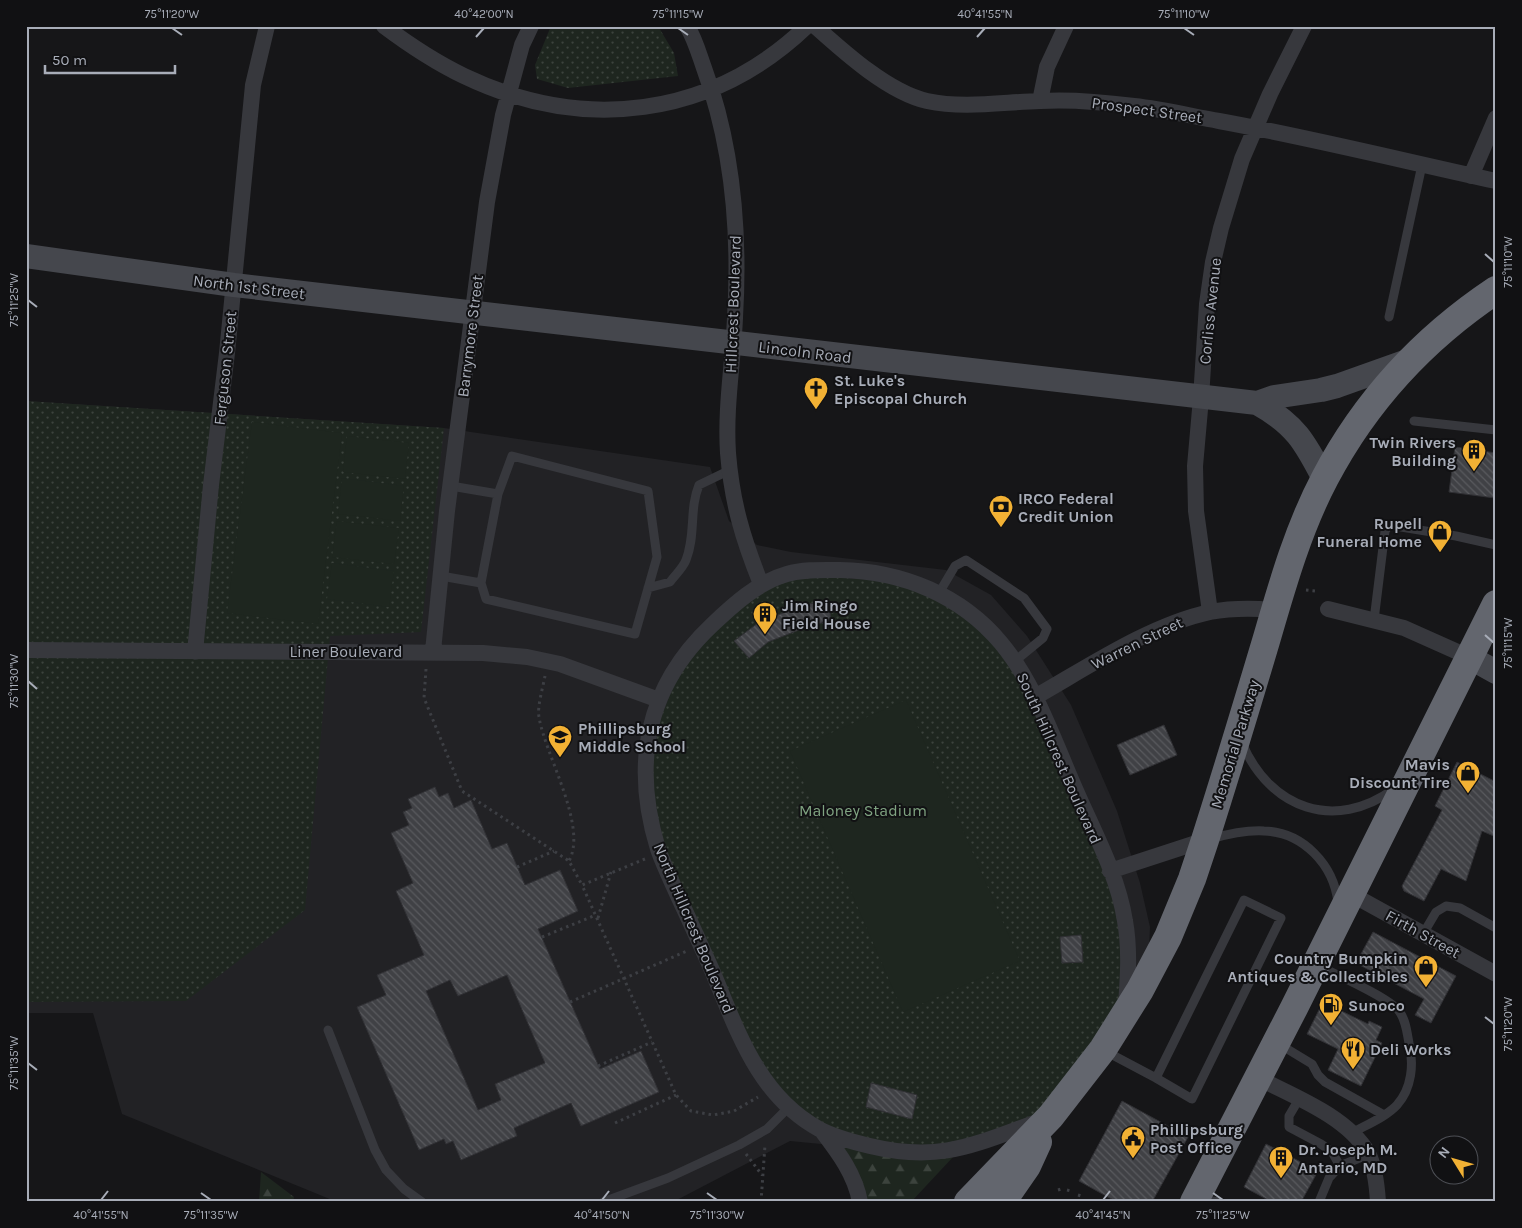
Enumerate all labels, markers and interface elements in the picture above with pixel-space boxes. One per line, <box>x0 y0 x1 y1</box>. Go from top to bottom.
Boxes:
text: 75°11'20"W <box>145 7 200 21</box>
text: 40°42'00"N <box>454 7 514 21</box>
text: 75°11'15"W <box>652 7 704 21</box>
text: 40°41'55"N <box>957 7 1013 21</box>
text: 75°11'10"W <box>1158 7 1210 21</box>
scale bar <box>45 42 175 74</box>
text: 50 m <box>52 51 87 69</box>
street label: Prospect Street <box>1091 93 1203 127</box>
street label: Hillcrest Boulevard <box>721 235 745 373</box>
text: 75°11'10"W <box>1501 236 1515 288</box>
street label: Corliss Avenue <box>1195 257 1225 365</box>
street label: North 1st Street <box>192 271 306 303</box>
text: 75°11'25"W <box>7 273 21 327</box>
street label: Barrymore Street <box>453 274 487 398</box>
street label: Ferguson Street <box>210 310 240 426</box>
street label: Lincoln Road <box>757 337 853 367</box>
place label: St. Luke's Episcopal Church <box>834 371 967 408</box>
church icon: St. Luke's Episcopal Church <box>803 376 829 410</box>
place label: Twin Rivers Building <box>1369 433 1456 470</box>
building icon: Twin Rivers Building <box>1461 438 1487 472</box>
place label: IRCO Federal Credit Union <box>1018 489 1114 526</box>
bank icon: IRCO Federal Credit Union <box>988 494 1014 528</box>
place label: Rupell Funeral Home <box>1317 514 1422 551</box>
shop icon: Rupell Funeral Home <box>1427 519 1453 553</box>
place label: Jim Ringo Field House <box>782 596 871 633</box>
building icon: Jim Ringo Field House <box>752 601 778 635</box>
street label: Warren Street <box>1088 613 1186 673</box>
text: 75°11'15"W <box>1501 617 1515 669</box>
street label: Liner Boulevard <box>290 642 402 661</box>
text: 75°11'30"W <box>7 653 21 708</box>
street label: South Hillcrest Boulevard <box>1013 669 1105 847</box>
street label: Memorial Parkway <box>1206 677 1264 811</box>
place label: Phillipsburg Middle School <box>578 719 686 756</box>
school or university icon: Phillipsburg Middle School <box>547 724 573 758</box>
place label: Mavis Discount Tire <box>1349 755 1450 792</box>
shop icon: Mavis Discount Tire <box>1455 760 1481 794</box>
park label: Maloney Stadium <box>799 801 927 820</box>
street label: North Hillcrest Boulevard <box>649 840 739 1016</box>
street label: Firth Street <box>1382 906 1464 962</box>
place label: Country Bumpkin Antiques & Collectibles <box>1227 949 1408 986</box>
shop icon: Country Bumpkin Antiques & Collectibles <box>1413 954 1439 988</box>
fuel station icon: Sunoco <box>1318 992 1344 1026</box>
place label: Sunoco <box>1348 996 1405 1015</box>
text: 75°11'20"W <box>1501 996 1515 1051</box>
text: 75°11'35"W <box>7 1036 21 1090</box>
restaurant icon: Deli Works <box>1340 1036 1366 1070</box>
place label: Deli Works <box>1370 1040 1451 1059</box>
place label: Phillipsburg Post Office <box>1150 1120 1243 1157</box>
public building icon: Phillipsburg Post Office <box>1120 1125 1146 1159</box>
north arrow <box>1430 1136 1480 1186</box>
place label: Dr. Joseph M. Antario, MD <box>1298 1140 1398 1177</box>
text: N <box>1434 1143 1454 1162</box>
building icon: Dr. Joseph M. Antario, MD <box>1268 1145 1294 1179</box>
text: 40°41'55"N <box>73 1208 129 1222</box>
text: 75°11'35"W <box>184 1208 238 1222</box>
text: 40°41'50"N <box>574 1208 630 1222</box>
text: 75°11'30"W <box>690 1208 745 1222</box>
text: 40°41'45"N <box>1075 1208 1131 1222</box>
text: 75°11'25"W <box>1196 1208 1250 1222</box>

